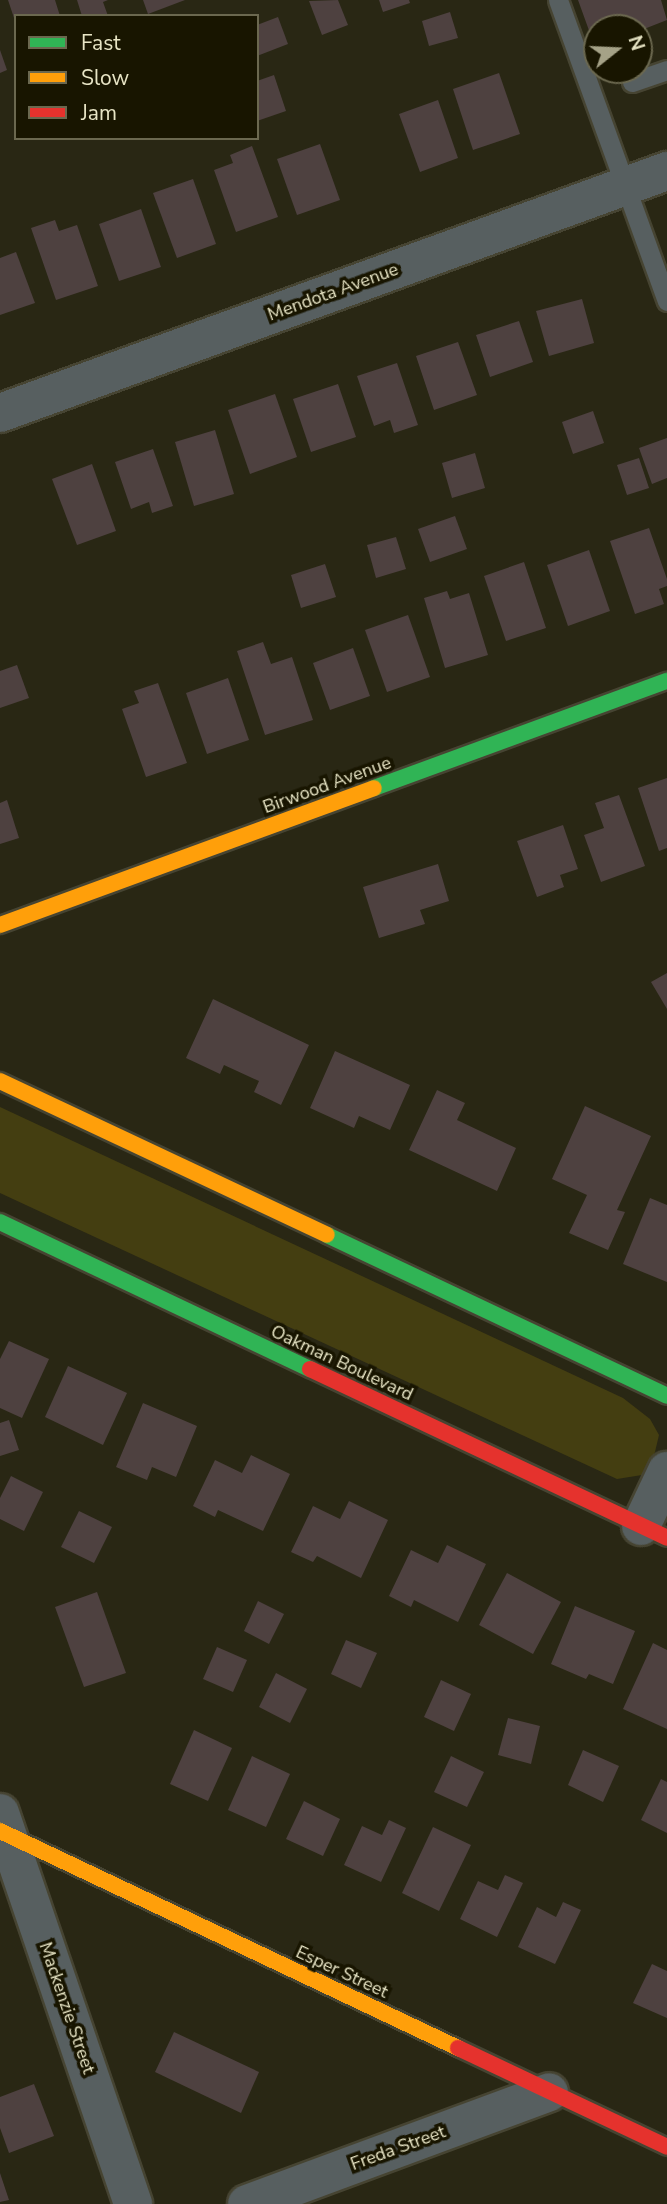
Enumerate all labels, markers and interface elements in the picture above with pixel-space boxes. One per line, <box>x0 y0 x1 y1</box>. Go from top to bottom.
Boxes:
legend <box>14 14 259 140</box>
north arrow <box>583 14 653 84</box>
text: Fast <box>81 29 121 57</box>
text: N <box>622 32 651 54</box>
text: Slow <box>81 64 129 92</box>
text: Jam <box>81 99 117 127</box>
street label: Mendota Avenue <box>265 258 401 326</box>
street label: Birwood Avenue <box>260 752 394 818</box>
street label: Oakman Boulevard <box>267 1321 417 1405</box>
street label: Mackenzie Street <box>34 1939 100 2077</box>
street label: Esper Street <box>292 1941 392 2003</box>
street label: Freda Street <box>348 2121 448 2175</box>

